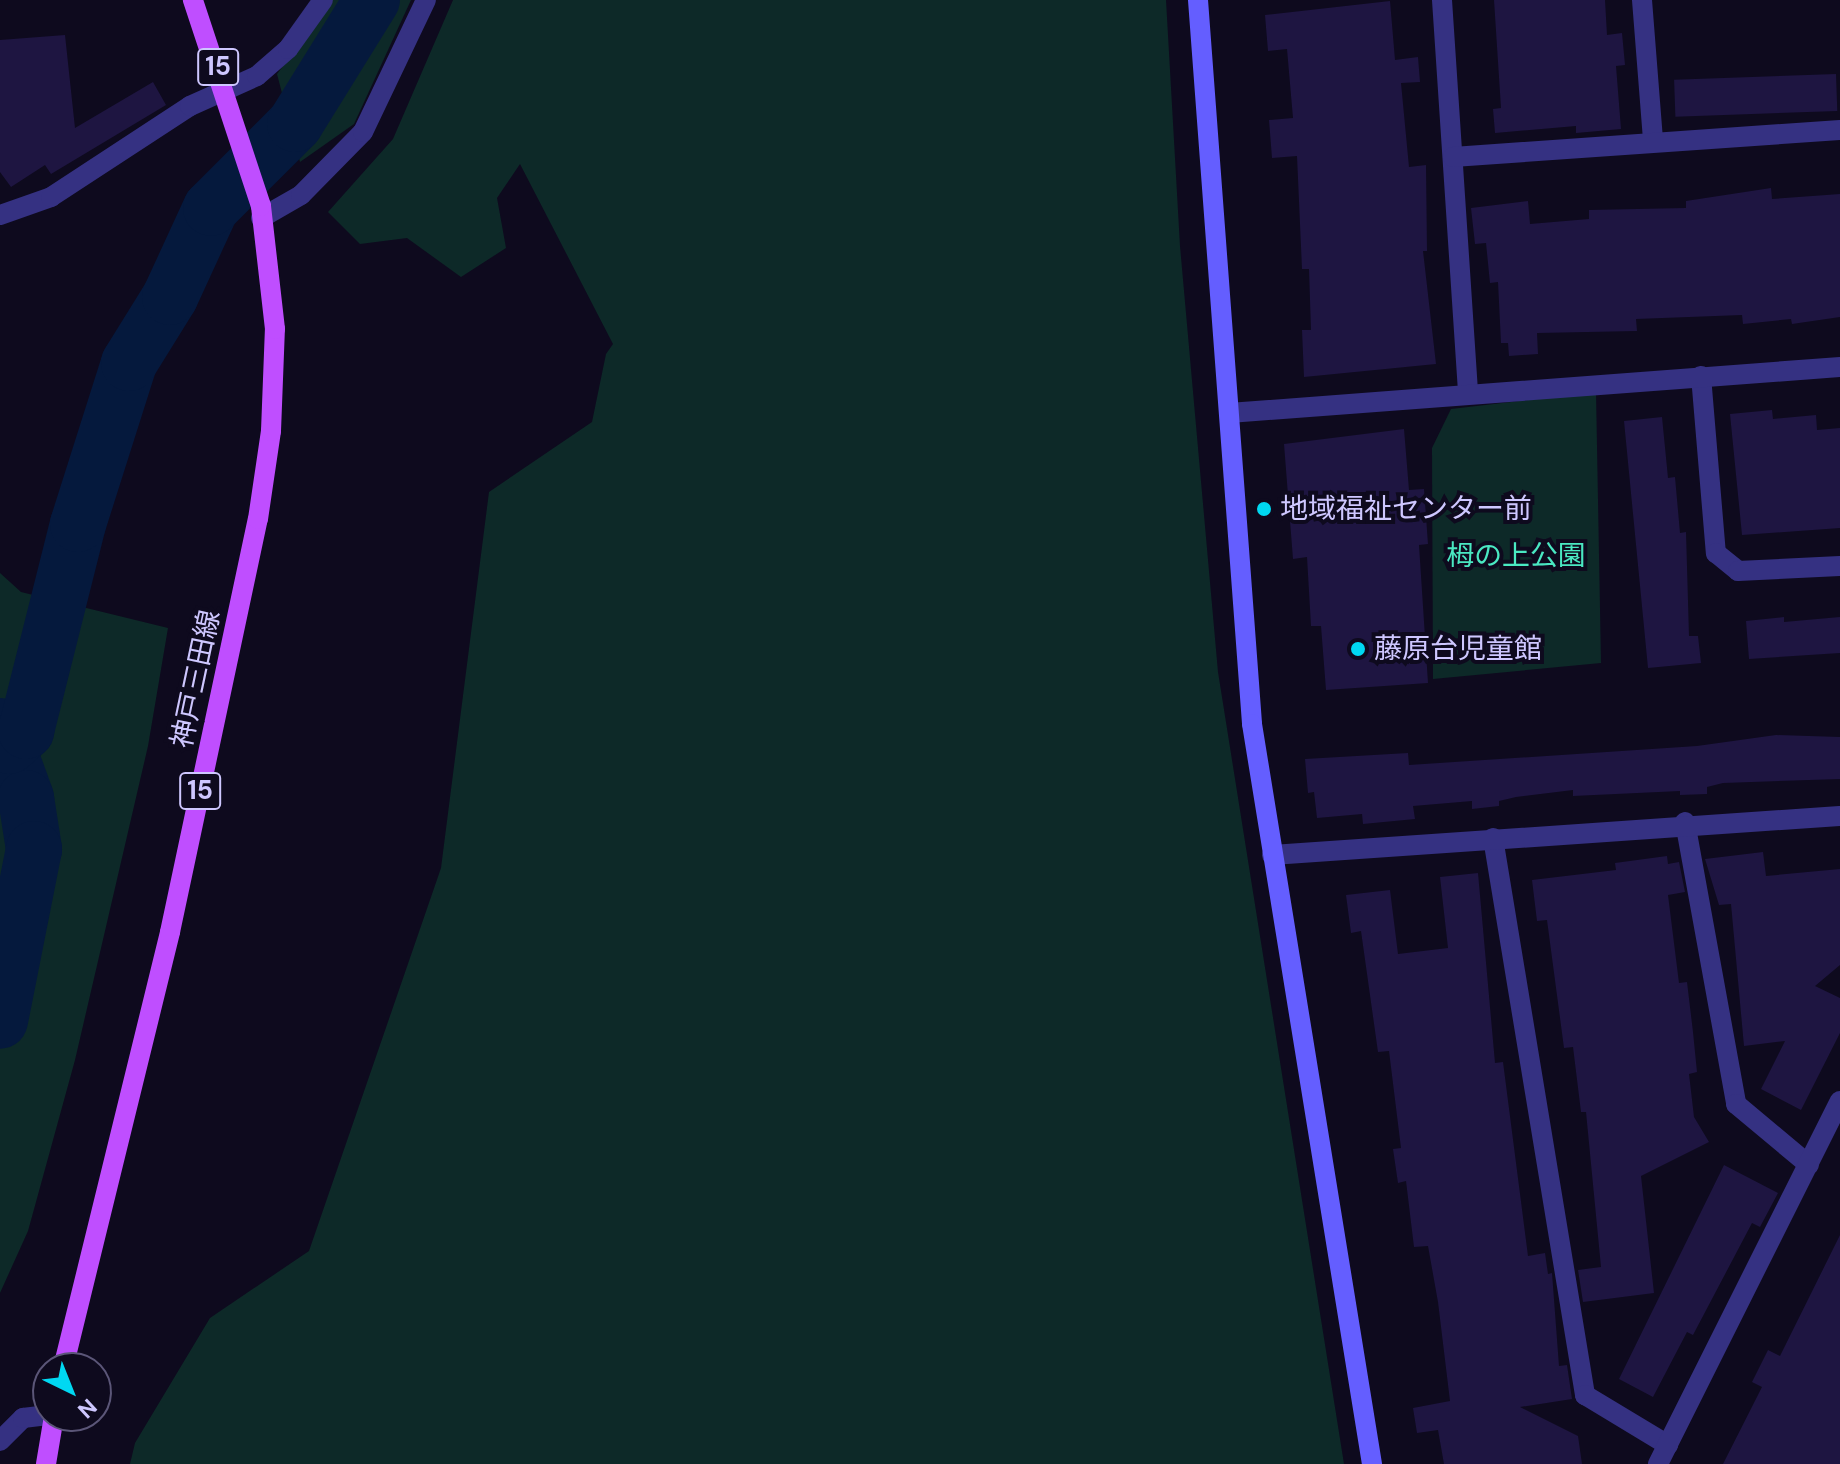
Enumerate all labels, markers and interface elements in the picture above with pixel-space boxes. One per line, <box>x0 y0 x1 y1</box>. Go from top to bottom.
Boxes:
road number: 15 <box>196 45 240 89</box>
place label: 地域福祉センター前 <box>1280 492 1532 526</box>
marker: 地域福祉センター前 <box>1255 500 1273 518</box>
park label: 栂の上公園 <box>1446 539 1586 573</box>
street label: 神戸三田線 <box>165 607 227 751</box>
place label: 藤原台児童館 <box>1374 632 1542 666</box>
marker: 藤原台児童館 <box>1349 640 1367 658</box>
road number: 15 <box>178 769 222 813</box>
north arrow <box>32 1352 112 1432</box>
text: N <box>72 1392 103 1425</box>

